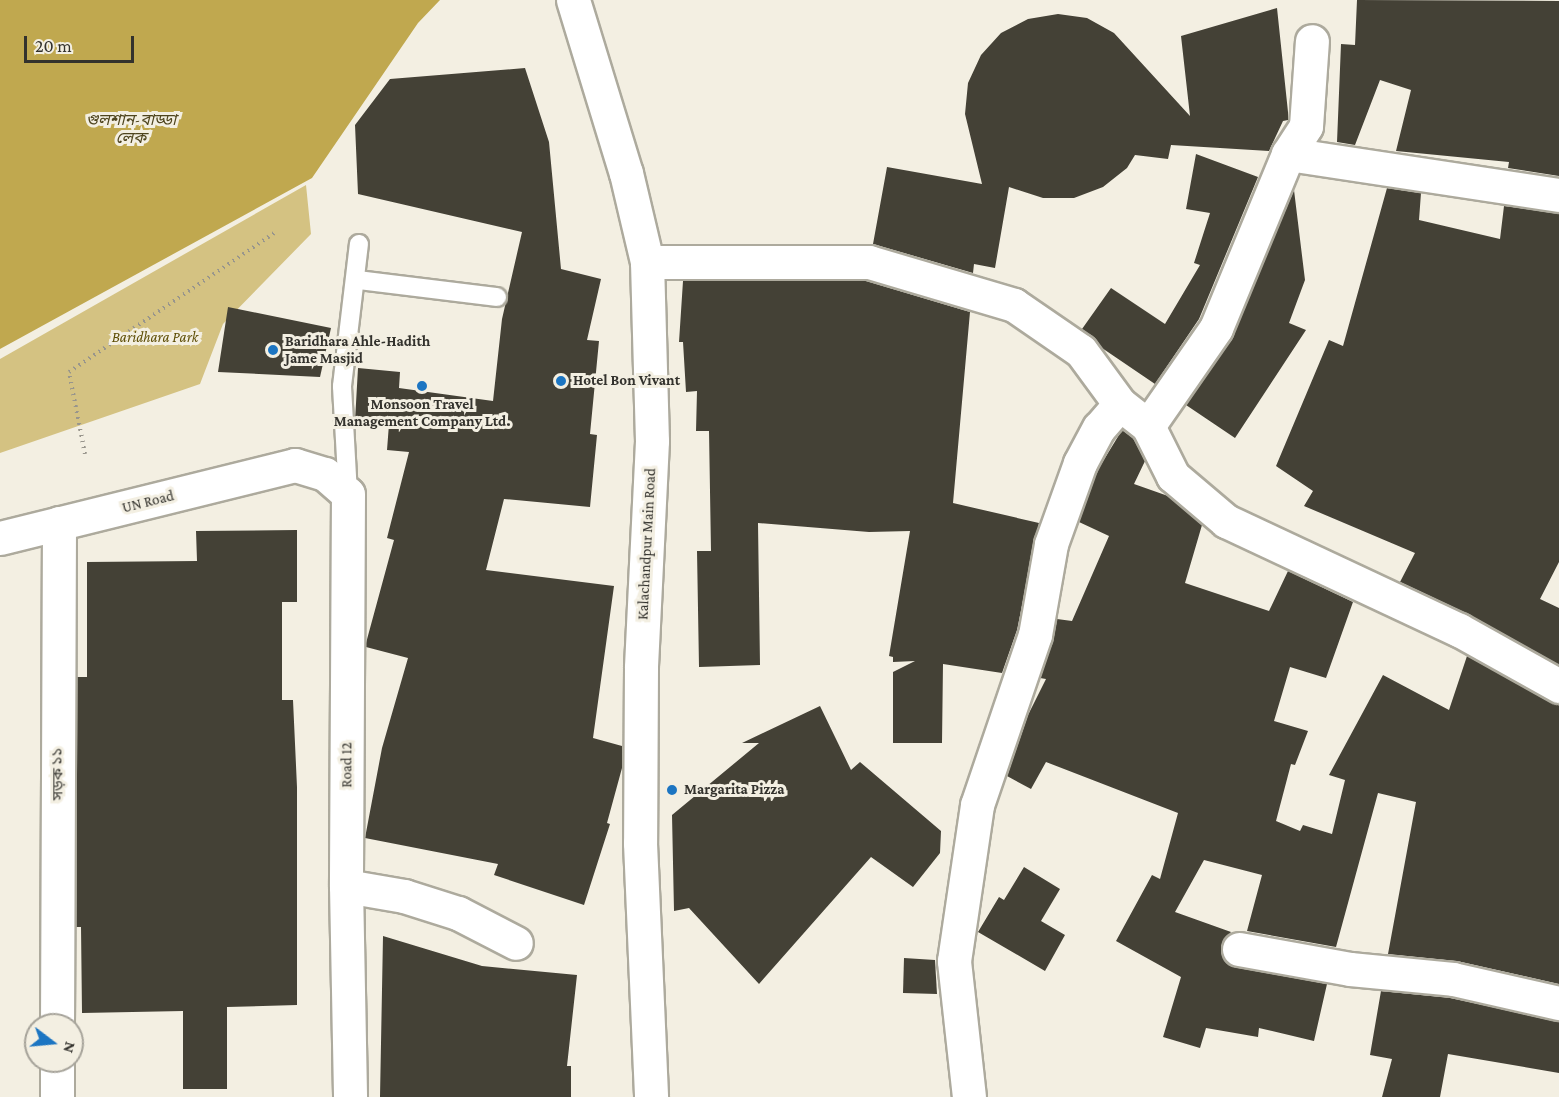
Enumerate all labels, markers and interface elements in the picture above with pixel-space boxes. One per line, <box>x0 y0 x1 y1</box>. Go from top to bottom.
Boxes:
scale bar <box>27 24 136 62</box>
text: 20 m <box>35 36 72 56</box>
water label: গুলশান-বাড্ডা লেক <box>86 110 176 148</box>
park label: Baridhara Park <box>112 329 198 347</box>
place label: Baridhara Ahle-Hadith Jame Masjid <box>285 332 430 367</box>
marker: Baridhara Ahle-Hadith Jame Masjid <box>266 343 280 357</box>
place label: Hotel Bon Vivant <box>573 372 680 390</box>
marker: Hotel Bon Vivant <box>554 374 568 388</box>
marker: Monsoon Travel Management Company Ltd. <box>415 379 429 393</box>
place label: Monsoon Travel Management Company Ltd. <box>334 395 510 430</box>
street label: Kalachandpur Main Road <box>634 468 660 620</box>
street label: UN Road <box>120 487 176 517</box>
street label: Road 12 <box>338 742 356 788</box>
street label: সড়ক ১১ <box>49 748 67 800</box>
place label: Margarita Pizza <box>684 781 785 799</box>
marker: Margarita Pizza <box>665 783 679 797</box>
north arrow <box>24 1013 84 1073</box>
text: N <box>60 1040 80 1055</box>

